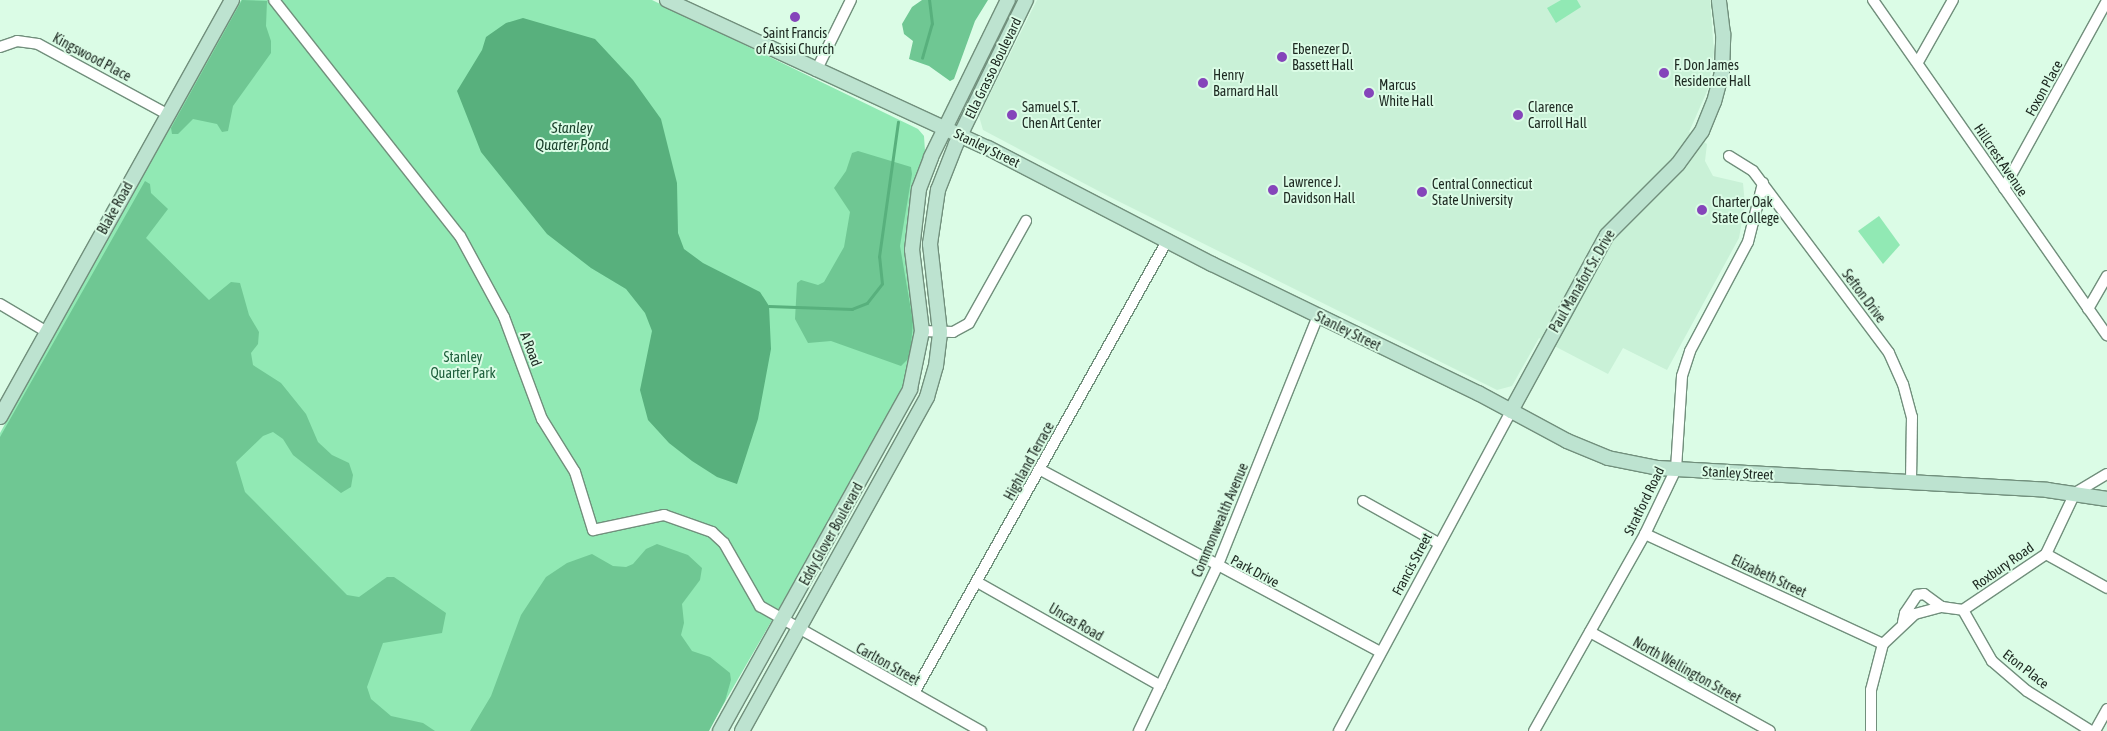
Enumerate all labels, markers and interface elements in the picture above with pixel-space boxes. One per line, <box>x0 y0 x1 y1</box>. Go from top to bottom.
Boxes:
marker: Saint Francis of Assisi Church <box>789 11 801 23</box>
street label: Ella Grasso Boulevard <box>961 15 1025 121</box>
place label: Saint Francis of Assisi Church <box>756 25 834 58</box>
street label: Kingswood Place <box>50 29 134 85</box>
place label: Ebenezer D. Bassett Hall <box>1292 41 1353 74</box>
marker: Ebenezer D. Bassett Hall <box>1276 51 1288 63</box>
place label: F. Don James Residence Hall <box>1674 57 1751 90</box>
street label: Foxon Place <box>2022 57 2066 119</box>
place label: Henry Barnard Hall <box>1213 67 1278 100</box>
marker: F. Don James Residence Hall <box>1658 67 1670 79</box>
marker: Henry Barnard Hall <box>1197 77 1209 89</box>
place label: Marcus White Hall <box>1379 77 1433 110</box>
marker: Marcus White Hall <box>1363 87 1375 99</box>
place label: Samuel S.T. Chen Art Center <box>1022 99 1101 132</box>
place label: Clarence Carroll Hall <box>1528 99 1587 132</box>
marker: Samuel S.T. Chen Art Center <box>1006 109 1018 121</box>
marker: Clarence Carroll Hall <box>1512 109 1524 121</box>
water label: Stanley Quarter Pond <box>535 118 609 153</box>
street label: Hillcrest Avenue <box>1971 121 2031 199</box>
street label: Stanley Street <box>951 125 1023 171</box>
place label: Lawrence J. Davidson Hall <box>1283 174 1355 206</box>
place label: Central Connecticut State University <box>1432 176 1533 208</box>
street label: Blake Road <box>94 179 136 237</box>
marker: Lawrence J. Davidson Hall <box>1267 184 1279 196</box>
marker: Central Connecticut State University <box>1416 186 1428 198</box>
place label: Charter Oak State College <box>1712 194 1779 226</box>
marker: Charter Oak State College <box>1696 204 1708 216</box>
street label: Paul Manafort Sr. Drive <box>1546 227 1618 335</box>
street label: Sefton Drive <box>1838 266 1890 326</box>
street label: Stanley Street <box>1312 308 1384 354</box>
street label: A Road <box>517 329 545 369</box>
park label: Stanley Quarter Park <box>430 349 496 382</box>
street label: Highland Terrace <box>1000 419 1058 503</box>
street label: Commonwealth Avenue <box>1188 460 1252 580</box>
street label: Stanley Street <box>1702 463 1774 483</box>
street label: Stratford Road <box>1620 464 1668 538</box>
street label: Eddy Glover Boulevard <box>796 480 866 588</box>
street label: Francis Street <box>1389 530 1435 598</box>
street label: Roxbury Road <box>1969 539 2037 593</box>
street label: Park Drive <box>1228 551 1282 591</box>
street label: Elizabeth Street <box>1729 551 1809 601</box>
street label: Uncas Road <box>1046 600 1106 644</box>
street label: North Wellington Street <box>1630 633 1744 707</box>
street label: Carlton Street <box>853 640 923 688</box>
street label: Eton Place <box>2000 646 2052 692</box>

